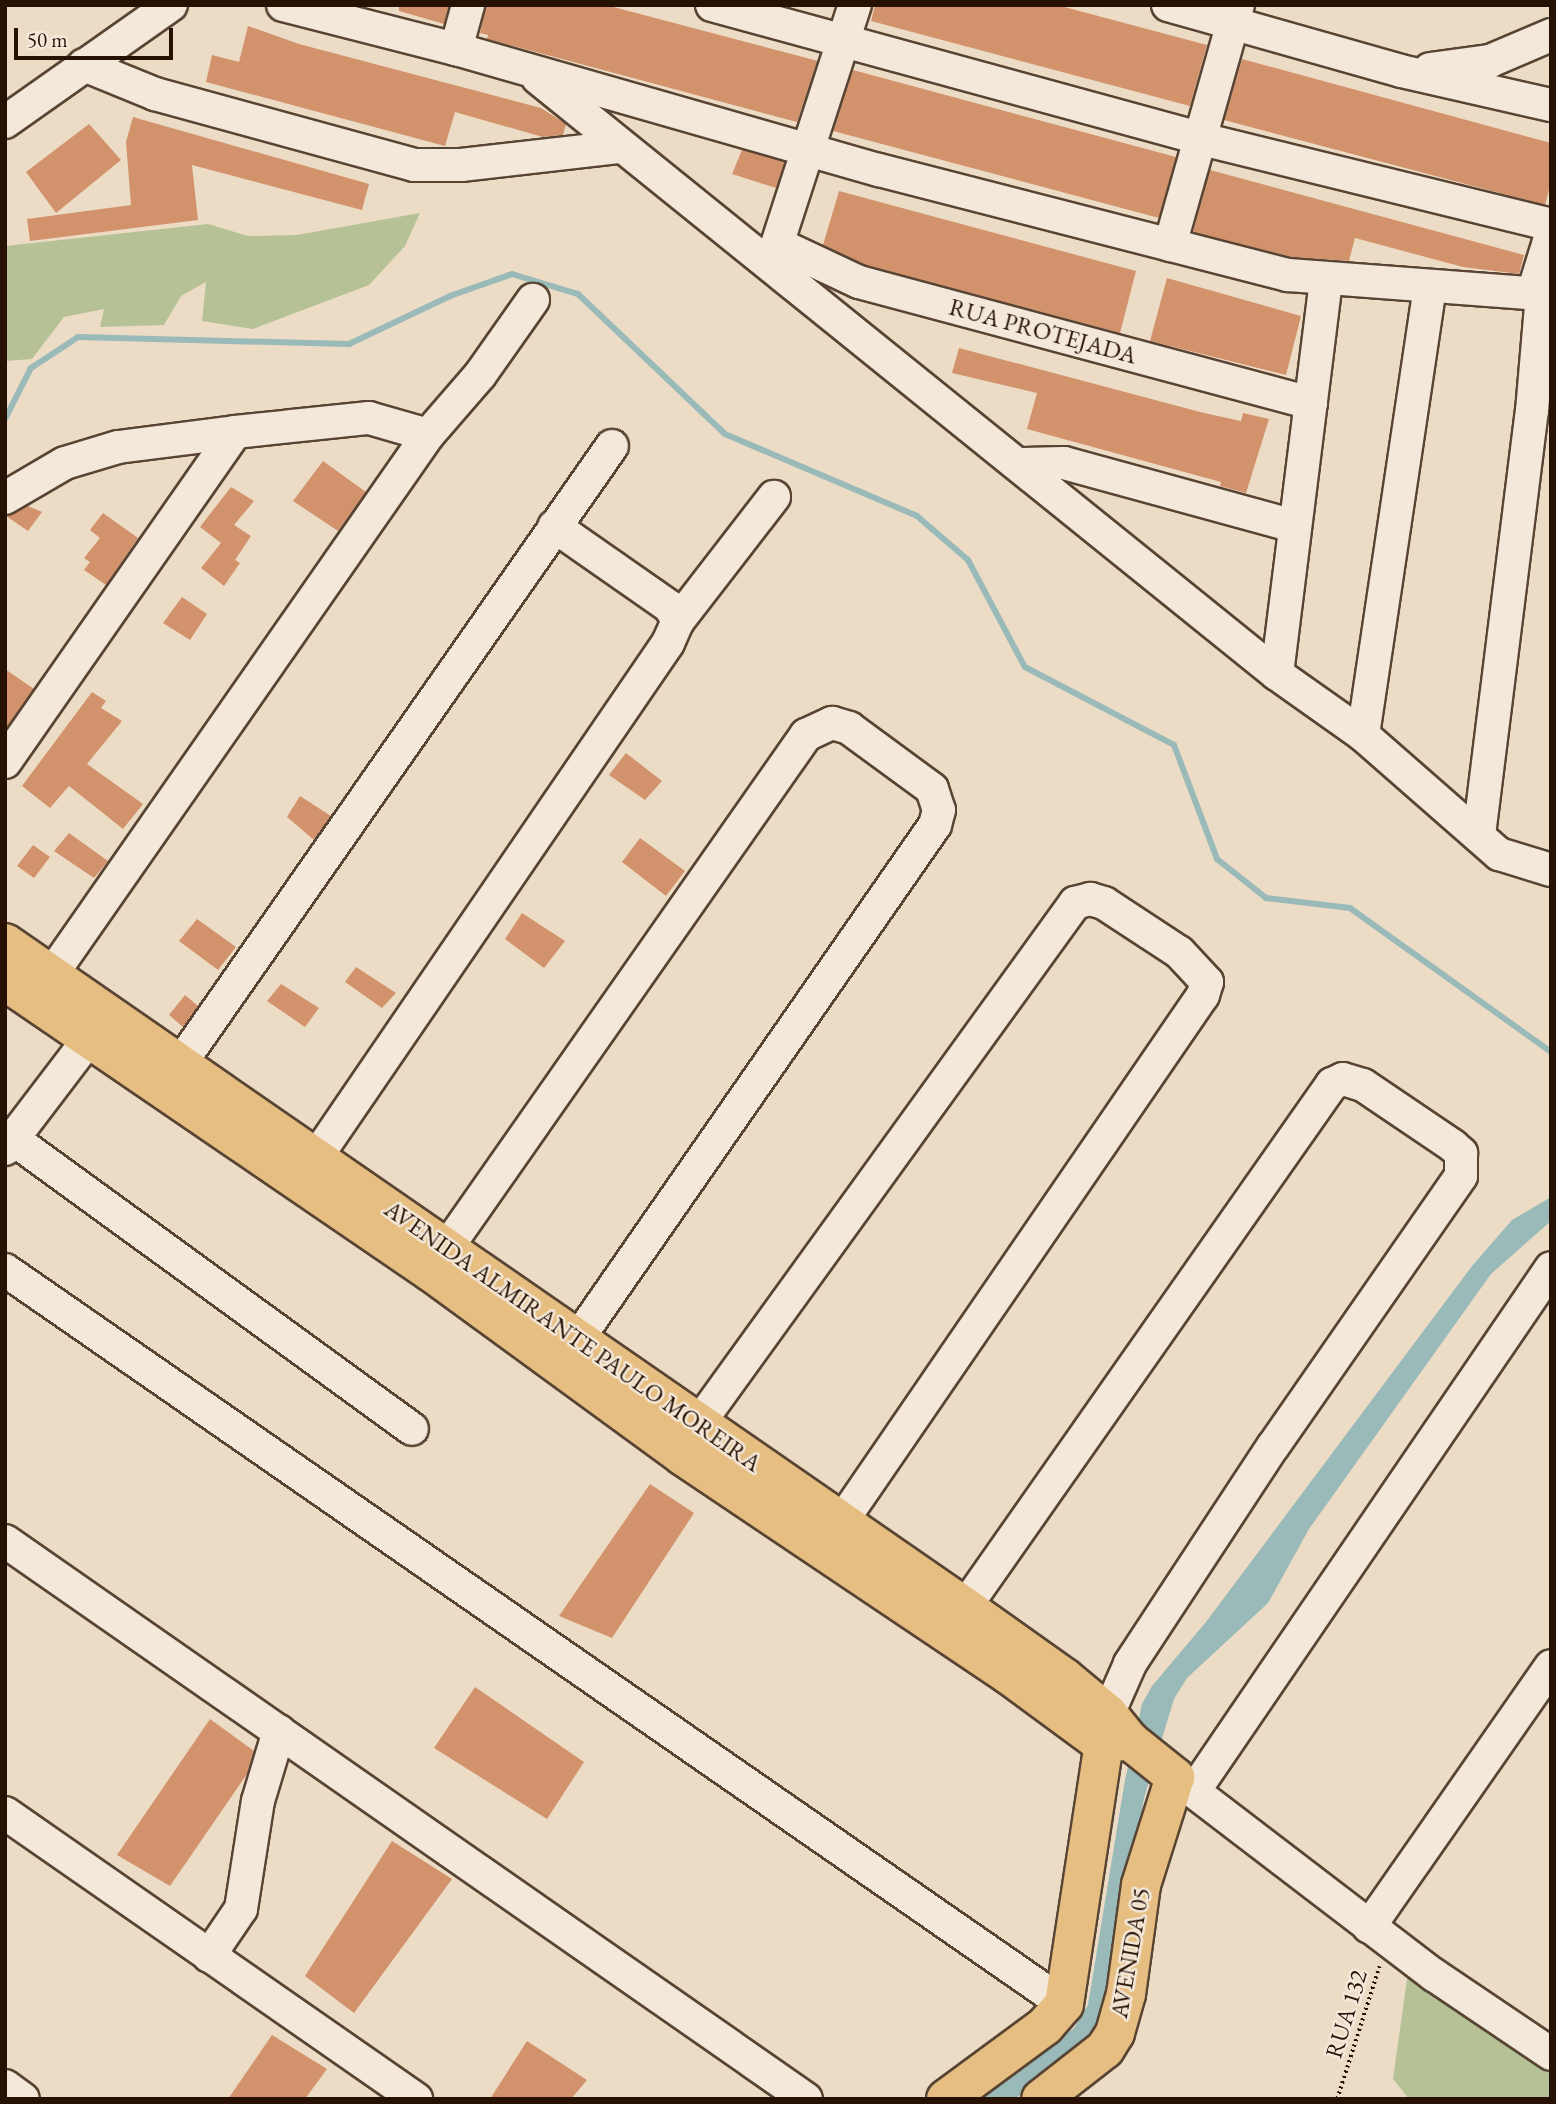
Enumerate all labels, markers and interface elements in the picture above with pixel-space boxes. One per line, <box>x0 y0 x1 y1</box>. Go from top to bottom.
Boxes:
scale bar <box>18 14 177 58</box>
text: 50 m <box>27 26 68 53</box>
street label: RUA PROTEJADA <box>946 292 1140 370</box>
street label: AVENIDA ALMIRANTE PAULO MOREIRA <box>379 1194 767 1478</box>
street label: AVENIDA 05 <box>1104 1886 1156 2020</box>
street label: RUA 132 <box>1319 1966 1373 2062</box>

